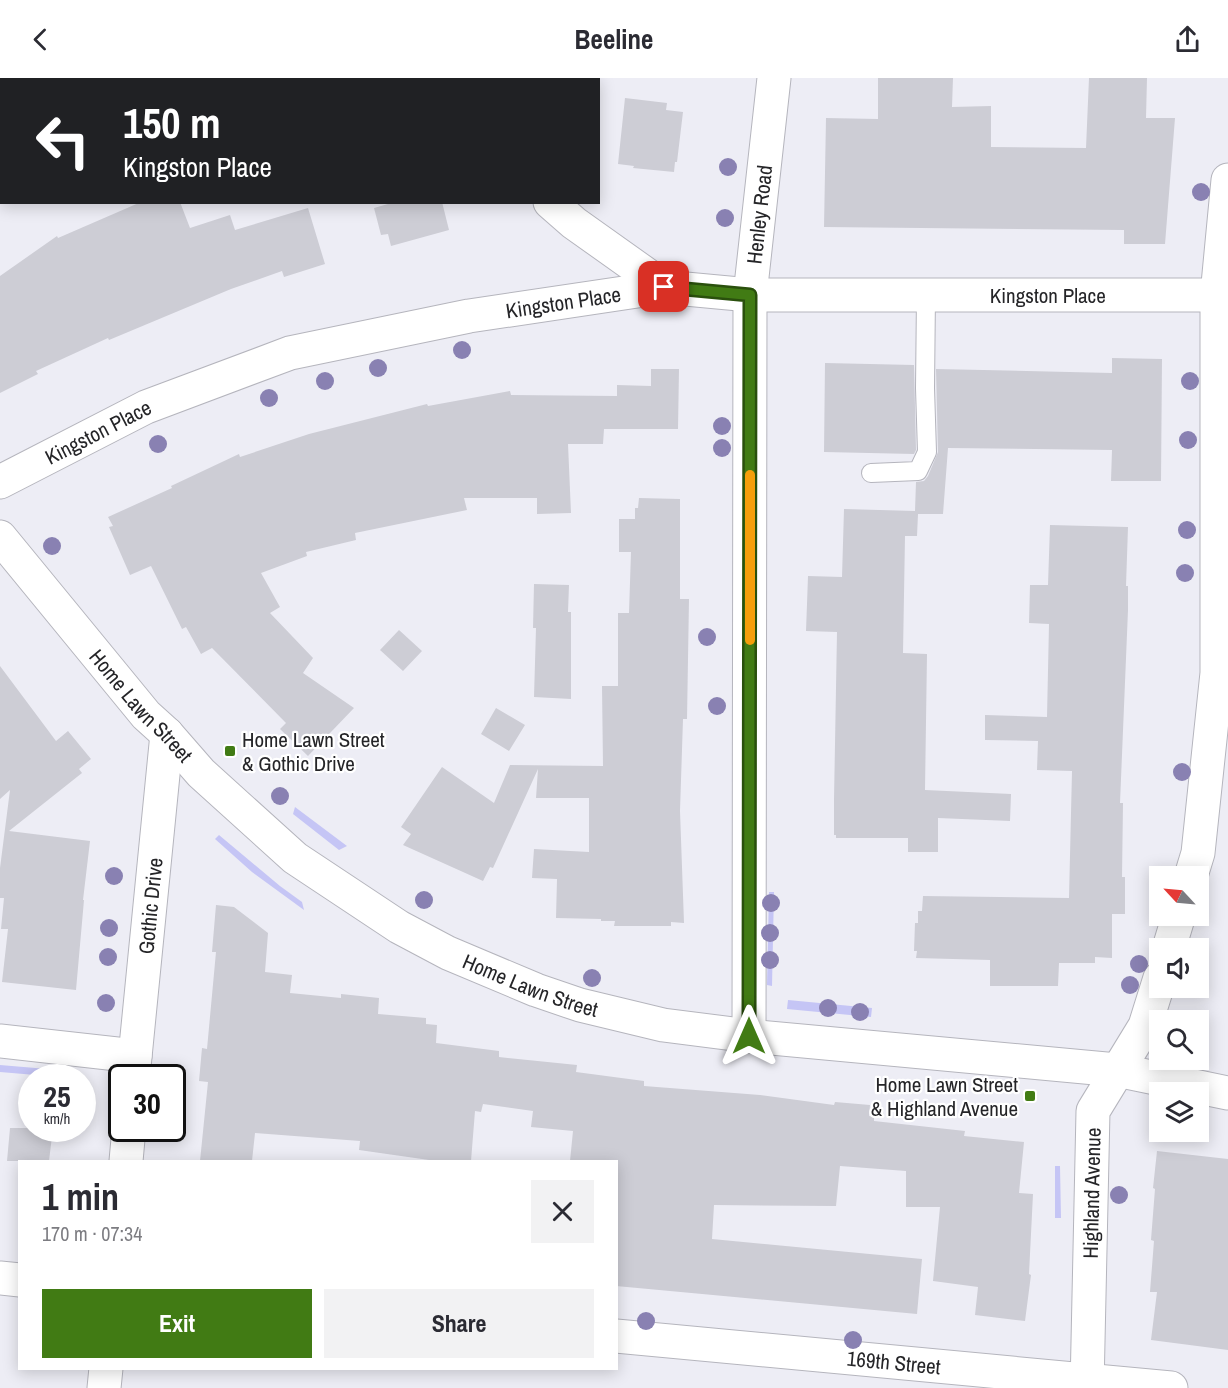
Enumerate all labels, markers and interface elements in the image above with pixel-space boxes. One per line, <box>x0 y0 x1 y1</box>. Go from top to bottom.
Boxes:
text: Beeline <box>575 21 653 57</box>
icon: back <box>24 23 57 56</box>
icon: share <box>1171 23 1204 56</box>
text: 150 m <box>123 95 221 151</box>
icon: left <box>24 102 102 180</box>
text: Kingston Place <box>123 149 272 185</box>
street label: Henley Road <box>739 163 779 266</box>
pin <box>638 261 689 312</box>
icon: arrive <box>647 270 680 303</box>
street label: Kingston Place <box>504 279 623 325</box>
street label: Kingston Place <box>990 281 1106 310</box>
street label: Kingston Place <box>40 392 156 471</box>
street label: Home Lawn Street <box>83 643 200 768</box>
place label: Home Lawn Street & Gothic Drive <box>242 725 385 778</box>
marker: Home Lawn Street & Gothic Drive <box>223 744 237 758</box>
street label: Gothic Drive <box>131 856 169 955</box>
north arrow <box>1149 866 1209 926</box>
map controls <box>1149 866 1209 1142</box>
button: sound <box>1149 938 1209 998</box>
street label: Home Lawn Street <box>458 946 601 1023</box>
position arrow <box>717 1004 781 1068</box>
button: search <box>1149 1010 1209 1070</box>
speed limit sign: 30 <box>108 1064 186 1142</box>
place label: Home Lawn Street & Highland Avenue <box>871 1070 1018 1123</box>
text: 25 <box>43 1076 71 1116</box>
button: layers <box>1149 1082 1209 1142</box>
marker: Home Lawn Street & Highland Avenue <box>1023 1089 1037 1103</box>
text: km/h <box>44 1108 70 1129</box>
street label: Highland Avenue <box>1075 1127 1107 1259</box>
text: 1 min <box>42 1173 119 1221</box>
button: close <box>531 1180 594 1243</box>
text: 170 m · 07:34 <box>42 1220 142 1247</box>
button: Exit <box>42 1289 312 1358</box>
button: Share <box>324 1289 594 1358</box>
street label: 169th Street <box>846 1343 942 1381</box>

